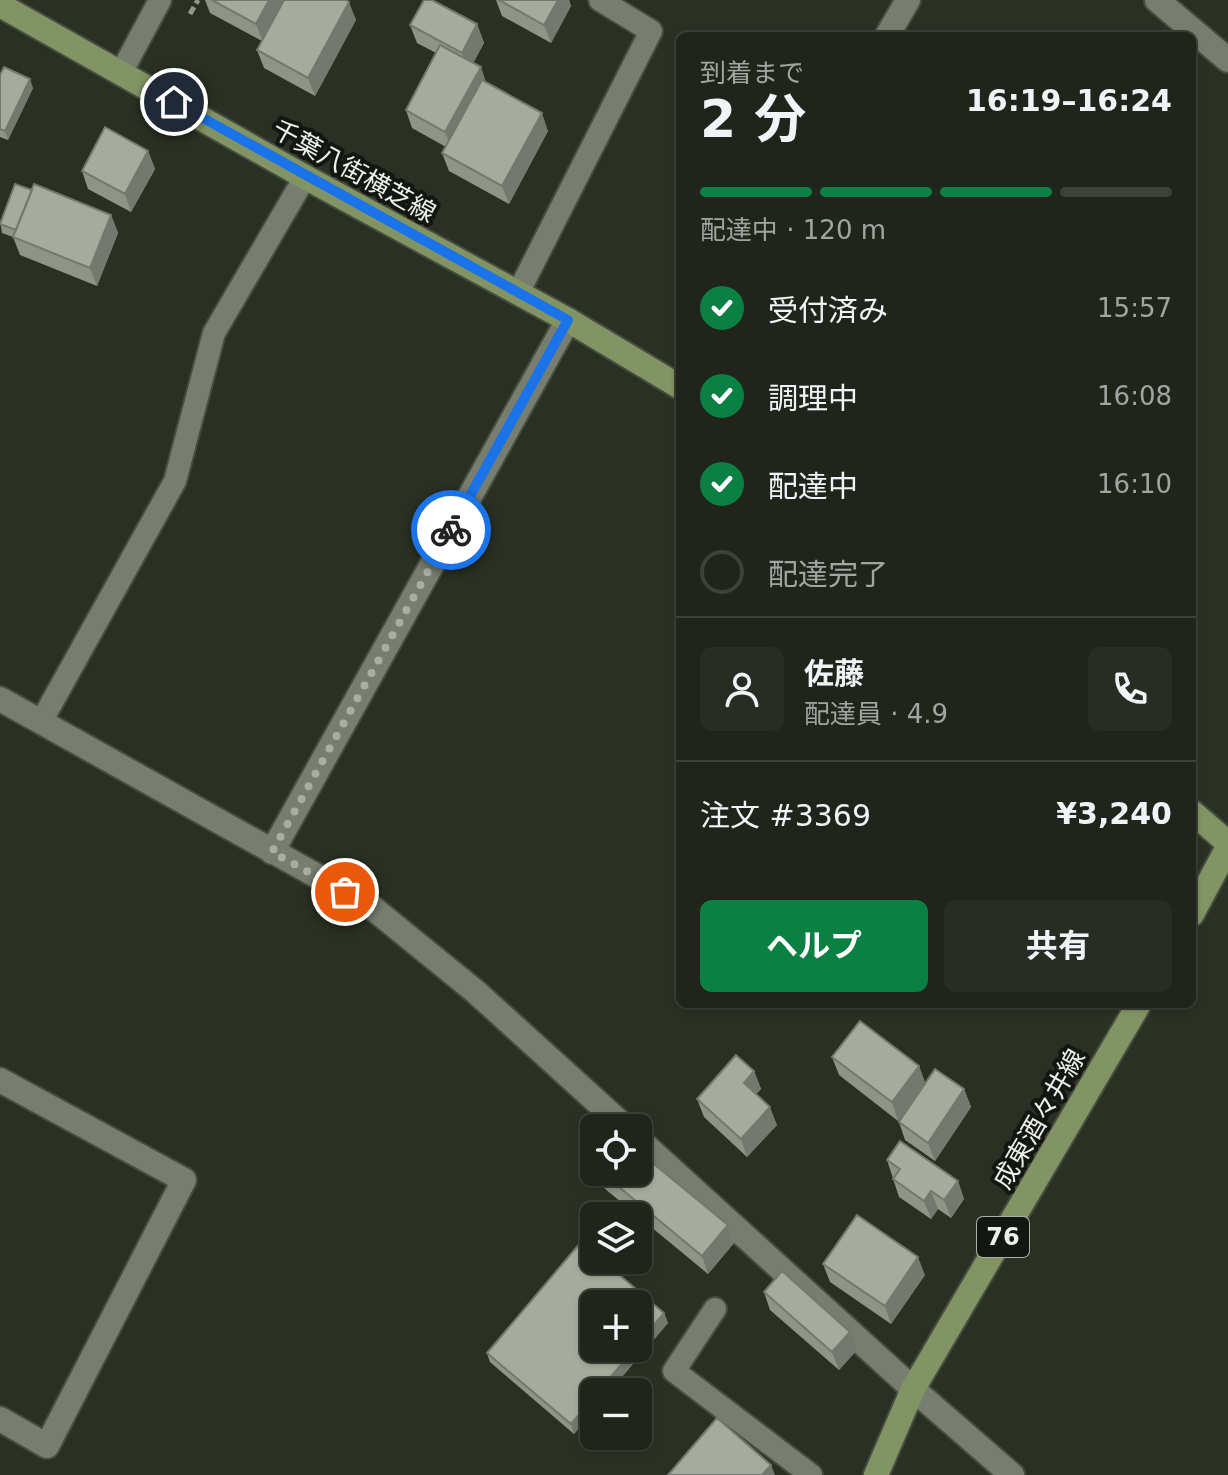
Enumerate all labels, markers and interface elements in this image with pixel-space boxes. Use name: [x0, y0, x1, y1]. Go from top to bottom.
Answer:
text: 到着まで: [700, 58, 804, 88]
pin: [140, 68, 208, 136]
icon: home: [152, 80, 196, 124]
text: 16:19–16:24: [966, 83, 1172, 118]
text: 2 分: [700, 89, 806, 149]
street label: 千葉八街横芝線: [267, 114, 441, 228]
text: 配達中 · 120 m: [700, 215, 886, 245]
icon: check: [700, 286, 744, 330]
text: 受付済み: [768, 293, 888, 328]
text: 15:57: [1097, 293, 1172, 323]
icon: check: [700, 374, 744, 418]
text: 調理中: [768, 381, 858, 416]
text: 16:08: [1097, 381, 1172, 411]
icon: check: [700, 462, 744, 506]
text: 配達中: [768, 469, 858, 504]
text: 16:10: [1097, 469, 1172, 499]
courier: [411, 490, 491, 570]
icon: bike: [429, 508, 473, 552]
text: 配達完了: [768, 557, 888, 592]
button: person: [700, 647, 784, 731]
button: phone: [1088, 647, 1172, 731]
text: 佐藤: [804, 656, 864, 691]
text: 配達員 · 4.9: [804, 699, 948, 729]
text: ¥3,240: [1056, 796, 1172, 831]
text: 注文 #3369: [700, 798, 871, 833]
pin: [311, 858, 379, 926]
icon: bag: [323, 870, 367, 914]
button: ヘルプ: [700, 900, 928, 992]
button: 共有: [944, 900, 1172, 992]
street label: 成東酒々井線: [987, 1044, 1091, 1194]
map controls: [580, 1114, 652, 1450]
button: locate: [580, 1114, 652, 1186]
button: layers: [580, 1202, 652, 1274]
road number: 76: [977, 1217, 1029, 1257]
button: +: [580, 1290, 652, 1362]
button: −: [580, 1378, 652, 1450]

